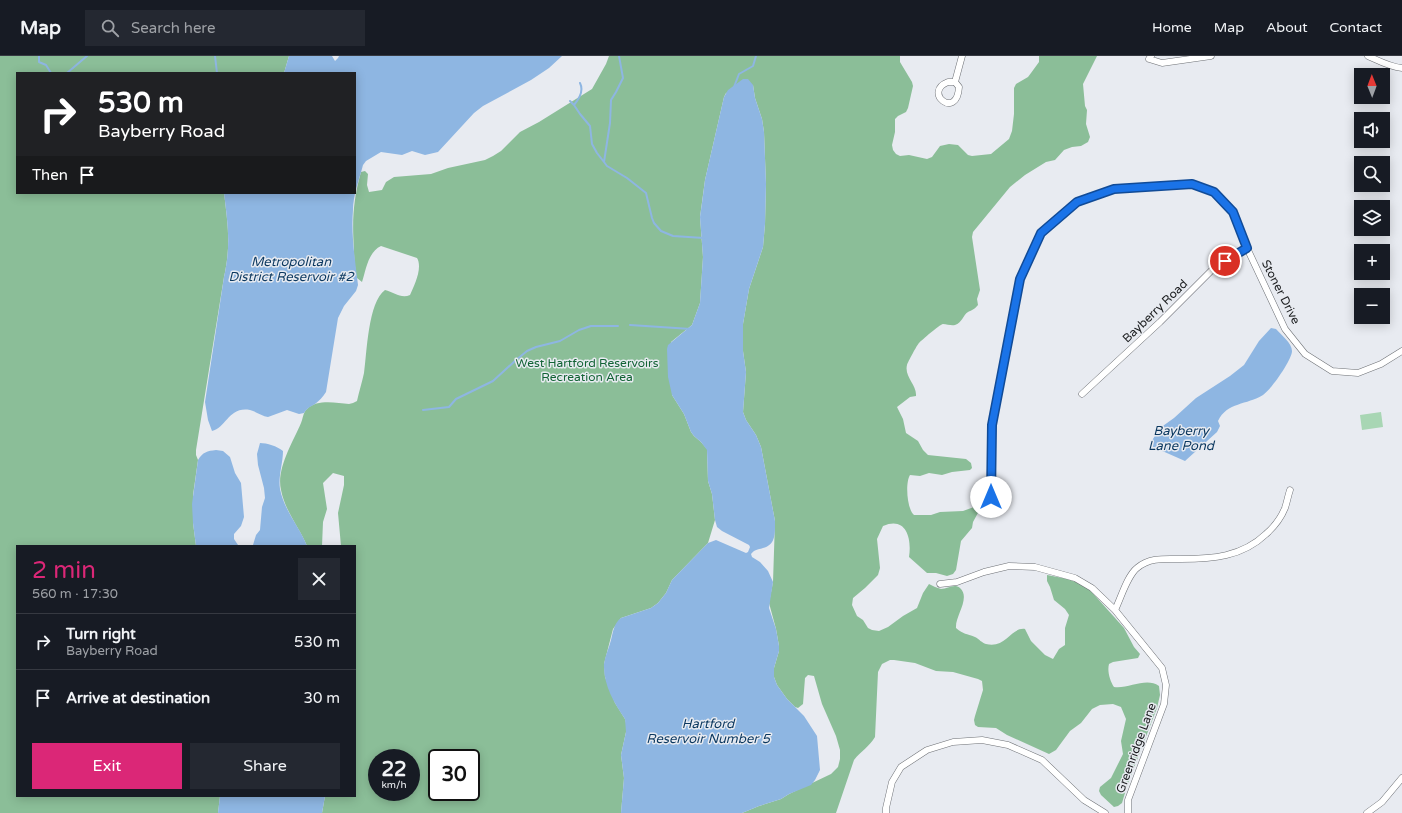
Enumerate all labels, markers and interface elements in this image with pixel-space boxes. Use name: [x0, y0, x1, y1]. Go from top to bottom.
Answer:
search box: [85, 10, 365, 46]
text: Map: [20, 17, 61, 39]
icon: search: [99, 17, 121, 39]
text: Search here: [131, 19, 215, 37]
text: Home: [1152, 19, 1192, 36]
text: Map: [1214, 19, 1244, 36]
text: About: [1266, 19, 1308, 36]
text: Contact: [1330, 19, 1382, 36]
north arrow: [1354, 68, 1390, 104]
map controls: [1354, 68, 1390, 324]
text: 530 m: [98, 86, 184, 120]
icon: right: [32, 88, 84, 140]
button: sound: [1354, 112, 1390, 148]
text: Bayberry Road: [98, 120, 225, 142]
button: search: [1354, 156, 1390, 192]
icon: arrive: [76, 164, 98, 186]
text: Then: [32, 166, 68, 184]
button: layers: [1354, 200, 1390, 236]
pin: [1208, 244, 1242, 278]
button: +: [1354, 244, 1390, 280]
icon: arrive: [1214, 250, 1236, 272]
water label: Metropolitan District Reservoir #2: [228, 254, 355, 285]
street label: Stoner Drive: [1259, 258, 1303, 327]
street label: Bayberry Road: [1120, 277, 1190, 345]
button: −: [1354, 288, 1390, 324]
park label: West Hartford Reservoirs Recreation Area: [516, 356, 659, 384]
water label: Bayberry Lane Pond: [1148, 423, 1216, 454]
position arrow: [970, 476, 1012, 518]
text: 2 min: [32, 556, 96, 585]
button: close: [298, 558, 340, 600]
text: 560 m · 17:30: [32, 586, 118, 602]
text: Turn right: [66, 625, 136, 643]
icon: right: [32, 631, 54, 653]
text: 530 m: [294, 633, 340, 651]
text: Bayberry Road: [66, 643, 158, 659]
icon: arrive: [32, 687, 54, 709]
text: Arrive at destination: [66, 689, 210, 707]
text: 30 m: [303, 689, 340, 707]
street label: Greenridge Lane: [1113, 701, 1159, 795]
water label: Hartford Reservoir Number 5: [646, 716, 772, 747]
button: Exit: [32, 743, 182, 789]
button: Share: [190, 743, 340, 789]
speed limit sign: 30: [428, 749, 480, 801]
text: 22: [381, 758, 407, 782]
text: km/h: [381, 779, 407, 791]

